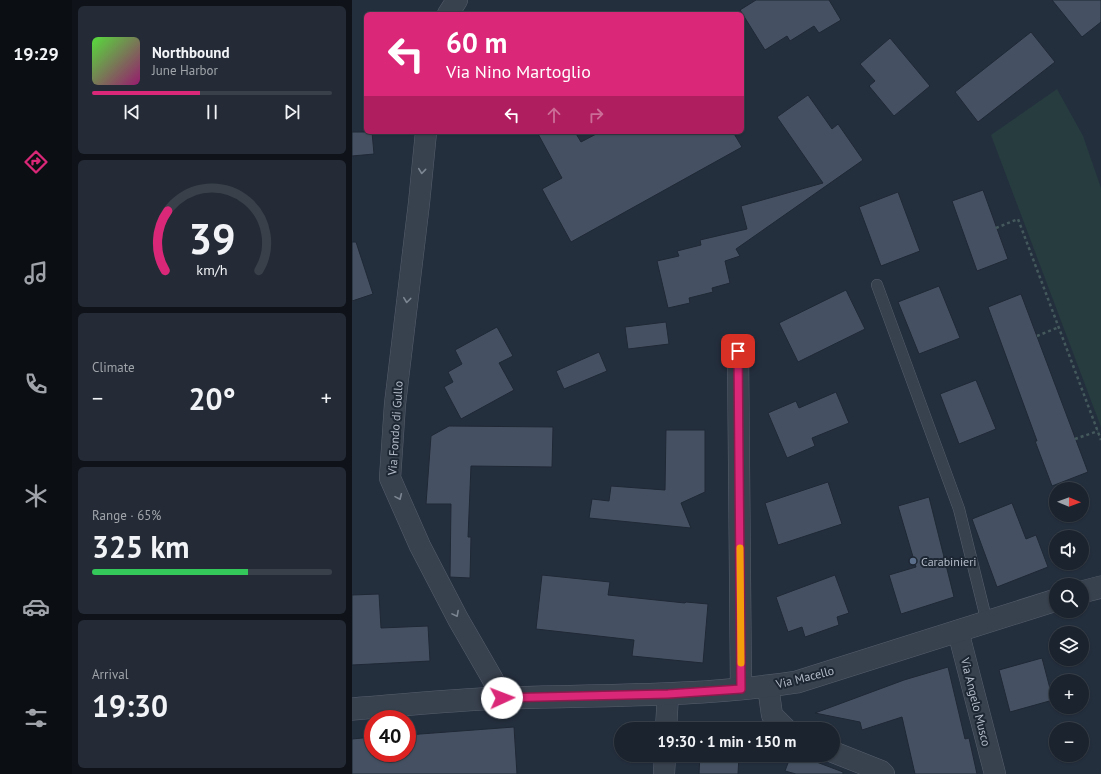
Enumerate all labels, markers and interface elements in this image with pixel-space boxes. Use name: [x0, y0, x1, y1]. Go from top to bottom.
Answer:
text: 60 m: [446, 24, 507, 61]
icon: left: [380, 28, 432, 80]
text: 19:29: [13, 42, 59, 65]
text: Northbound: [152, 43, 229, 62]
text: Via Nino Martoglio: [446, 60, 591, 83]
text: June Harbor: [152, 62, 218, 79]
icon: previous: [121, 101, 143, 123]
icon: pause: [201, 101, 223, 123]
icon: next: [281, 101, 303, 123]
icon: left: [501, 104, 523, 126]
icon: ahead: [543, 104, 565, 126]
icon: right: [585, 104, 607, 126]
icon: directions: [22, 148, 50, 176]
one-way arrow: [418, 168, 427, 174]
text: 39: [188, 212, 236, 265]
icon: music: [22, 259, 50, 287]
text: km/h: [196, 260, 228, 279]
one-way arrow: [403, 297, 412, 303]
pin: [721, 334, 755, 368]
icon: arrive: [727, 340, 749, 362]
text: Climate: [92, 359, 135, 376]
icon: phone: [22, 370, 50, 398]
text: 20°: [188, 379, 236, 418]
street label: Via Fondo di Gullo: [384, 380, 406, 477]
text: −: [92, 384, 103, 412]
text: +: [321, 384, 332, 412]
icon: climate: [22, 482, 50, 510]
north arrow: [1049, 482, 1089, 522]
map controls: [1049, 482, 1089, 762]
one-way arrow: [394, 493, 402, 501]
text: Range · 65%: [92, 507, 161, 524]
text: 325 km: [92, 527, 190, 566]
button: sound: [1049, 530, 1089, 570]
place label: Carabinieri: [921, 554, 977, 569]
marker: Carabinieri: [908, 556, 918, 566]
button: search: [1049, 578, 1089, 618]
icon: car: [22, 593, 50, 621]
one-way arrow: [451, 610, 459, 617]
button: layers: [1049, 626, 1089, 666]
street label: Via Angelo Musco: [958, 655, 994, 748]
street label: Via Macello: [773, 663, 836, 692]
text: Arrival: [92, 666, 128, 683]
button: +: [1049, 674, 1089, 714]
position arrow: [481, 677, 523, 719]
text: 19:30: [92, 686, 168, 725]
icon: filters: [22, 704, 50, 732]
speed limit sign: 40: [364, 710, 416, 762]
button: −: [1049, 722, 1089, 762]
text: 19:30 · 1 min · 150 m: [658, 732, 796, 751]

